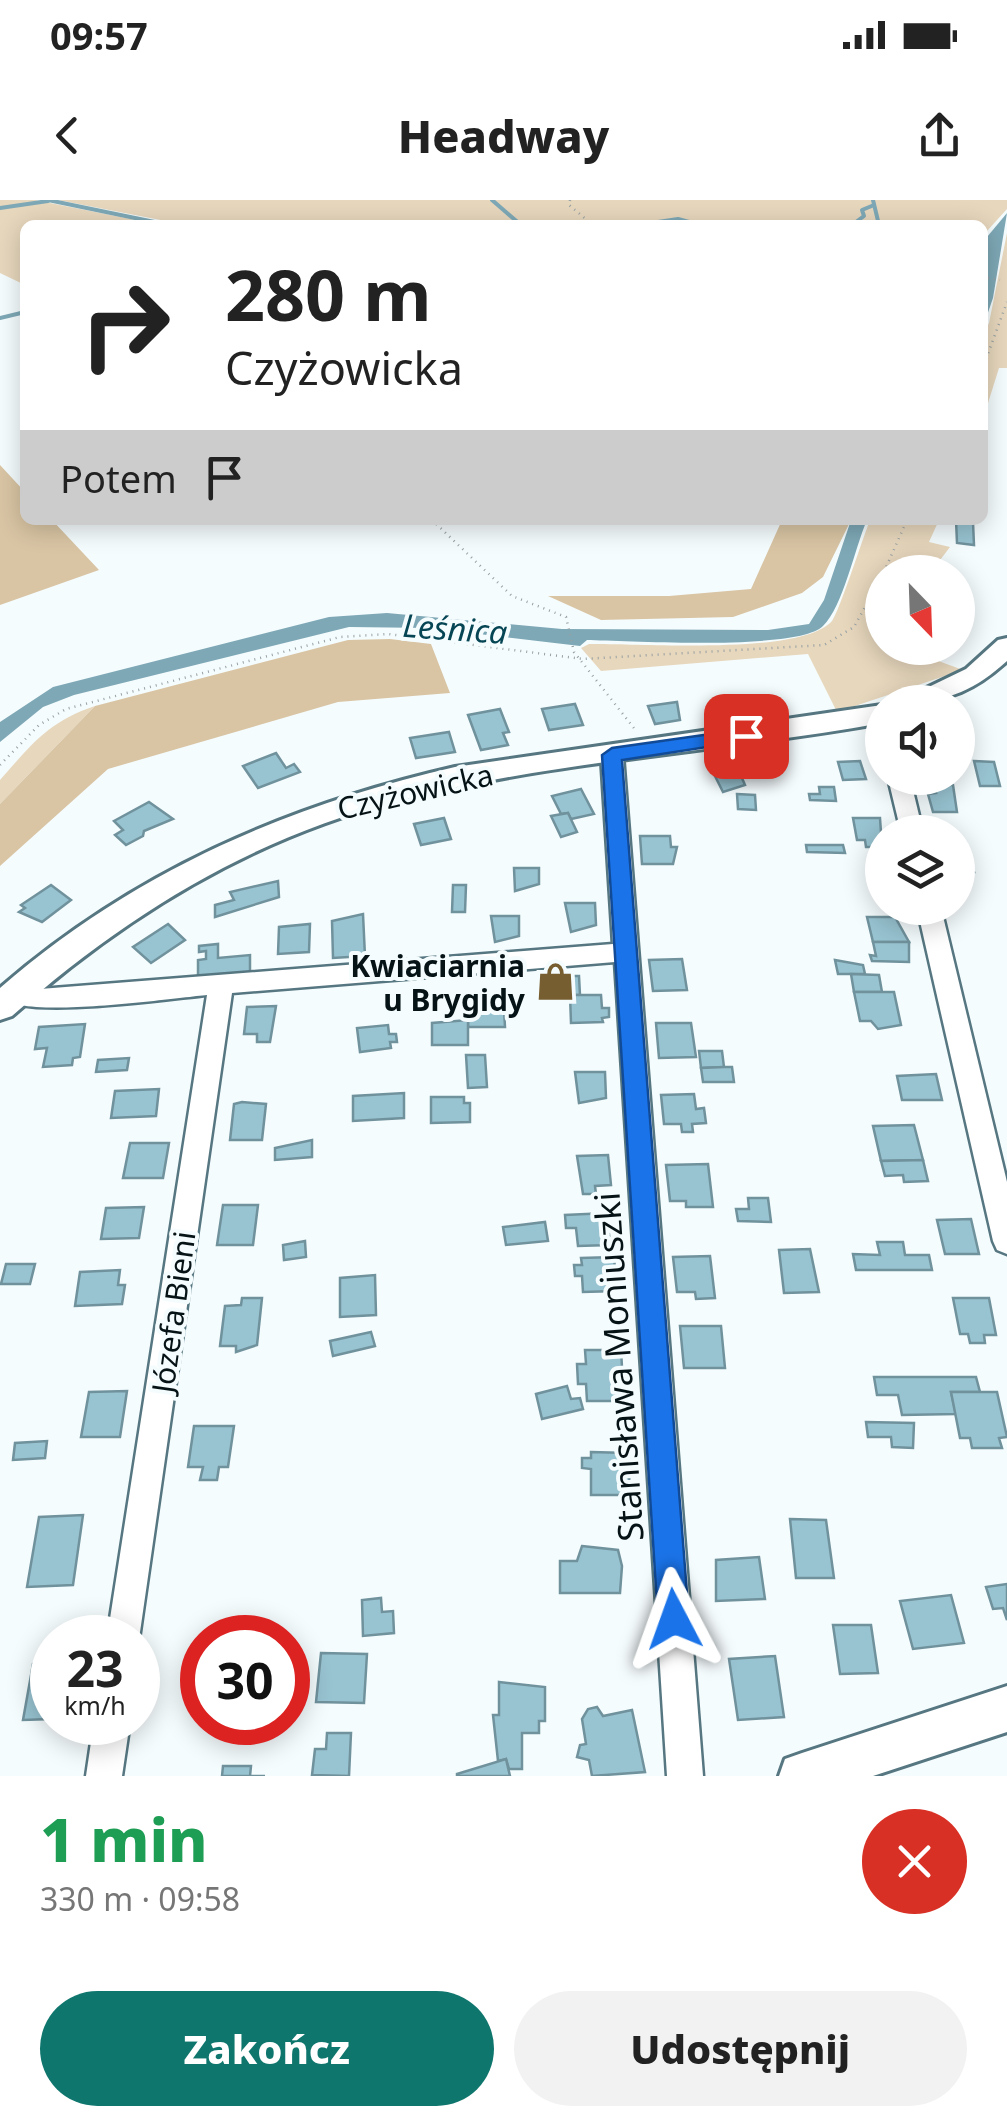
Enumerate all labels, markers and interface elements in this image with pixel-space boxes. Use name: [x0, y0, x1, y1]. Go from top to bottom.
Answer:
text: 09:57: [50, 9, 148, 61]
text: Headway: [398, 105, 609, 166]
icon: back: [40, 108, 95, 163]
icon: share: [912, 108, 967, 163]
text: 280 m: [225, 246, 432, 342]
icon: right: [60, 260, 190, 390]
text: Czyżowicka: [225, 337, 463, 398]
icon: arrive: [197, 450, 252, 505]
text: Potem: [60, 452, 177, 504]
north arrow: [865, 555, 975, 665]
map controls: [865, 555, 975, 925]
water label: Leśnica: [401, 603, 509, 653]
button: sound: [865, 685, 975, 795]
pin: [704, 694, 789, 779]
icon: arrive: [719, 709, 774, 764]
street label: Czyżowicka: [333, 753, 497, 829]
button: layers: [865, 815, 975, 925]
place label: Kwiaciarnia u Brygidy: [350, 945, 526, 1020]
shop icon: Kwiaciarnia u Brygidy: [534, 961, 576, 1003]
street label: Stanisława Moniuszki: [582, 1191, 654, 1543]
street label: Józefa Bieni: [141, 1229, 205, 1398]
position arrow: [622, 1567, 726, 1671]
speed limit sign: 30: [180, 1615, 310, 1745]
text: 23: [66, 1634, 124, 1702]
text: km/h: [64, 1688, 126, 1722]
text: 1 min: [40, 1798, 208, 1880]
button: close: [862, 1809, 967, 1914]
text: 330 m · 09:58: [40, 1877, 240, 1920]
button: Zakończ: [40, 1991, 494, 2106]
button: Udostępnij: [514, 1991, 967, 2106]

